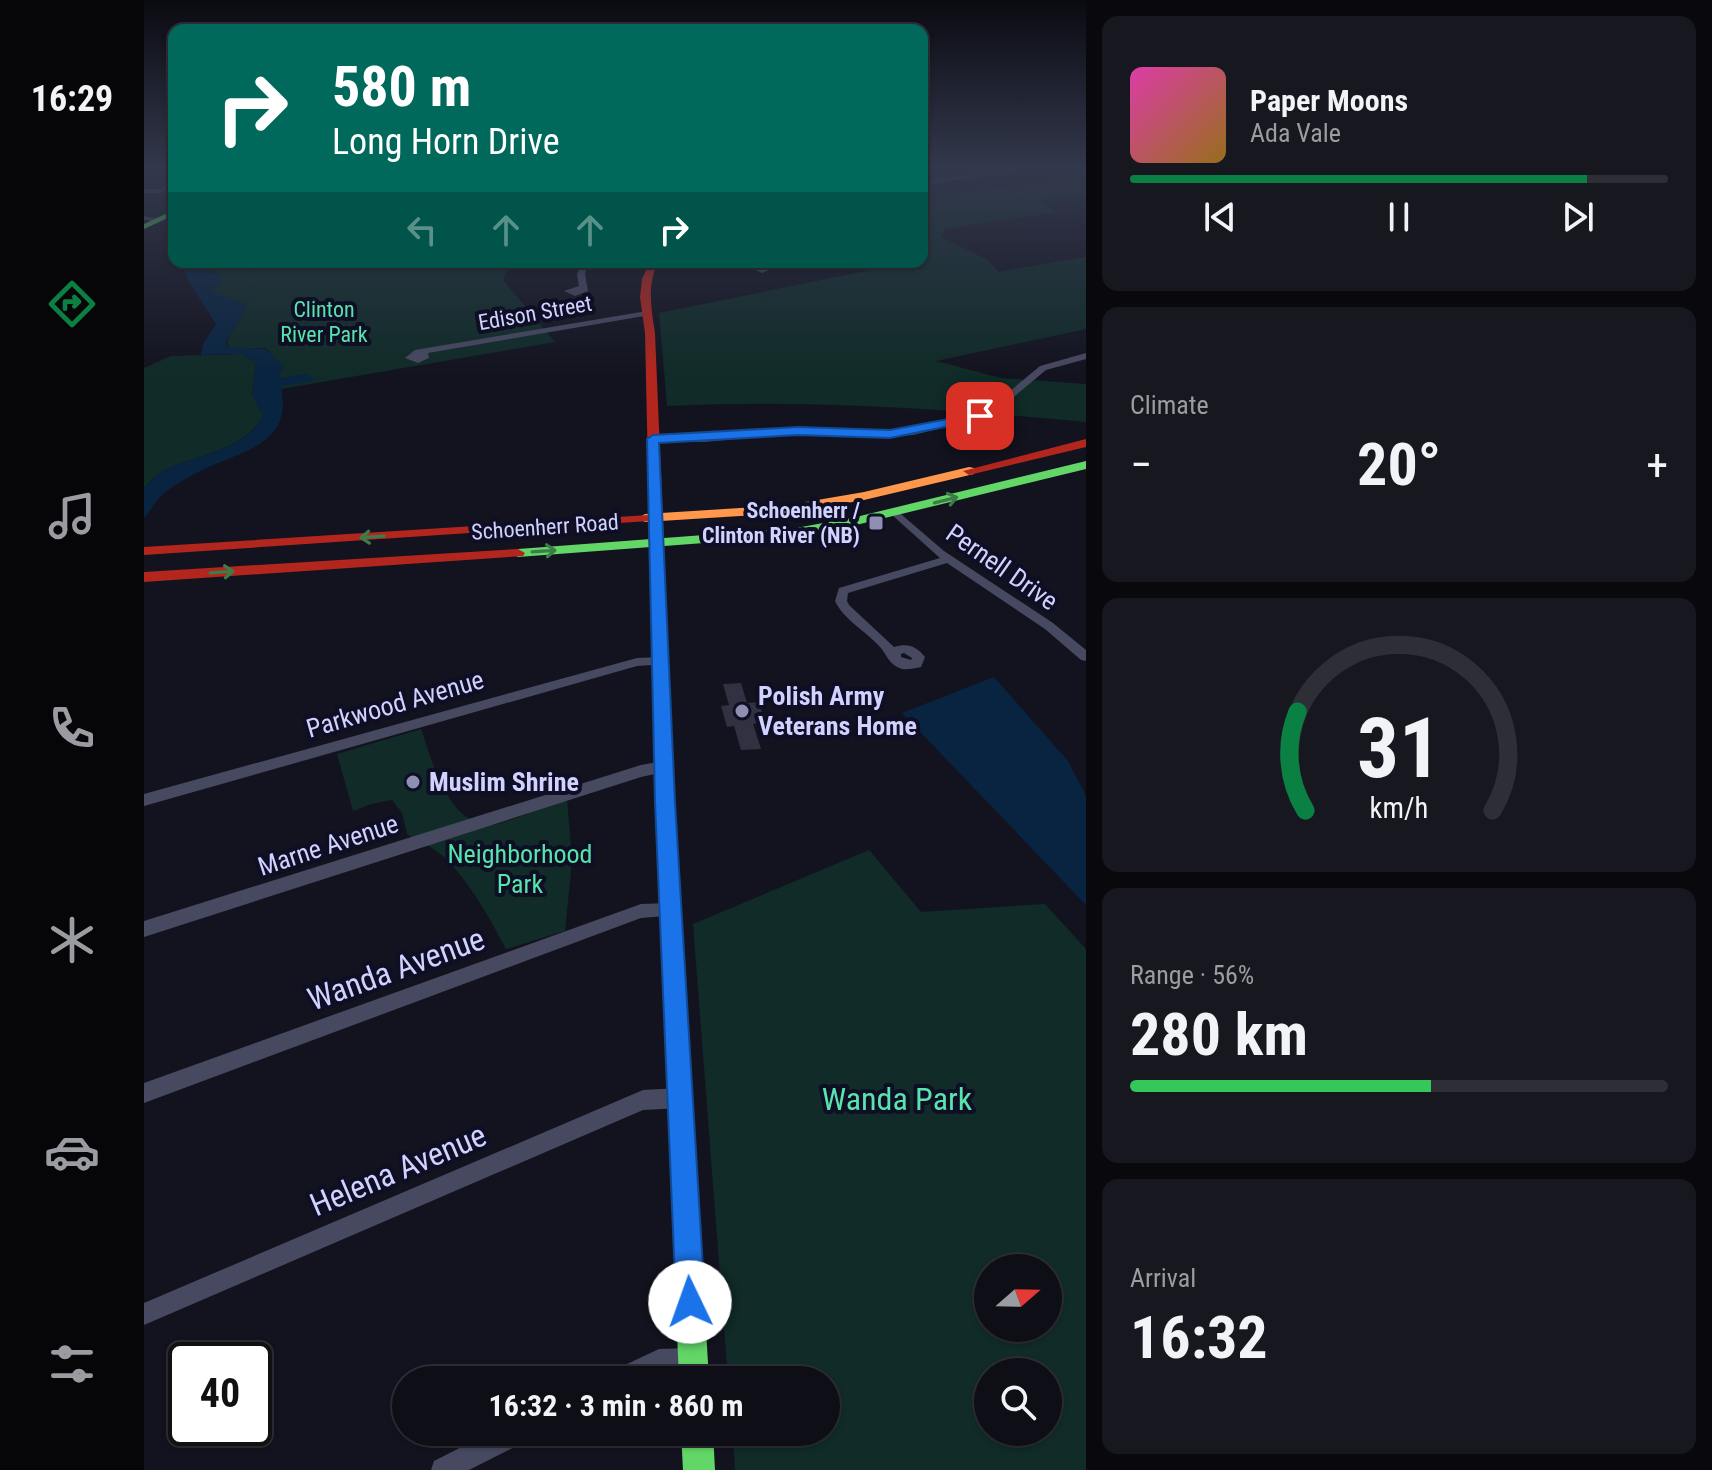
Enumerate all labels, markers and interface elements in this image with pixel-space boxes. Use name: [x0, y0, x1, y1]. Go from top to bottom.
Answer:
text: 580 m: [332, 54, 471, 120]
icon: right: [200, 56, 304, 160]
text: 16:29: [31, 78, 113, 120]
text: Paper Moons: [1250, 83, 1408, 118]
text: Ada Vale: [1250, 118, 1341, 148]
text: Long Horn Drive: [332, 121, 560, 163]
icon: previous: [1198, 195, 1242, 239]
icon: pause: [1377, 195, 1421, 239]
icon: next: [1556, 195, 1600, 239]
icon: left: [400, 208, 444, 252]
icon: ahead: [484, 208, 528, 252]
icon: ahead: [568, 208, 612, 252]
icon: right: [652, 208, 696, 252]
icon: directions: [44, 276, 100, 332]
street label: Edison Street: [476, 291, 594, 335]
park label: Clinton River Park: [280, 297, 368, 347]
pin: [946, 382, 1014, 450]
text: Climate: [1130, 390, 1209, 420]
icon: arrive: [958, 394, 1002, 438]
text: 20°: [1357, 429, 1441, 500]
text: −: [1130, 439, 1152, 491]
text: +: [1646, 439, 1668, 491]
icon: music: [44, 488, 100, 544]
one-way arrow: [933, 491, 958, 506]
place label: Schoenherr / Clinton River (NB): [702, 498, 860, 548]
street label: Schoenherr Road: [470, 509, 620, 545]
marker: Schoenherr / Clinton River (NB): [867, 514, 885, 532]
street label: Pernell Drive: [941, 518, 1063, 616]
one-way arrow: [359, 529, 386, 544]
one-way arrow: [530, 543, 557, 558]
one-way arrow: [208, 564, 235, 579]
street label: Parkwood Avenue: [303, 664, 487, 744]
place label: Polish Army Veterans Home: [758, 681, 917, 741]
icon: phone: [44, 700, 100, 756]
text: 31: [1357, 700, 1441, 797]
marker: Polish Army Veterans Home: [733, 702, 751, 720]
place label: Muslim Shrine: [429, 767, 579, 797]
marker: Muslim Shrine: [404, 773, 422, 791]
text: km/h: [1370, 791, 1428, 825]
street label: Marne Avenue: [254, 808, 402, 882]
park label: Neighborhood Park: [448, 839, 593, 899]
icon: climate: [44, 912, 100, 968]
street label: Wanda Avenue: [302, 919, 490, 1019]
text: Range · 56%: [1130, 960, 1254, 990]
text: 280 km: [1130, 999, 1308, 1070]
park label: Wanda Park: [822, 1080, 973, 1118]
street label: Helena Avenue: [304, 1116, 492, 1224]
icon: car: [44, 1124, 100, 1180]
north arrow: [974, 1254, 1062, 1342]
map controls: [974, 1254, 1062, 1446]
position arrow: [648, 1260, 732, 1344]
text: Arrival: [1130, 1263, 1196, 1293]
text: 16:32: [1130, 1302, 1268, 1373]
icon: filters: [44, 1336, 100, 1392]
speed limit sign: 40: [168, 1342, 272, 1446]
button: search: [974, 1358, 1062, 1446]
text: 16:32 · 3 min · 860 m: [489, 1388, 743, 1423]

